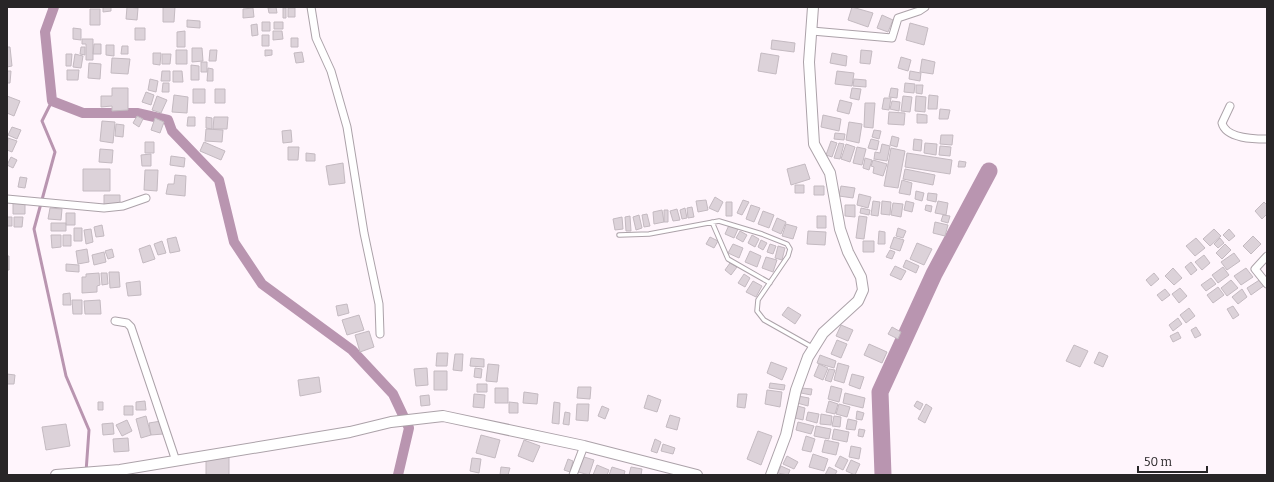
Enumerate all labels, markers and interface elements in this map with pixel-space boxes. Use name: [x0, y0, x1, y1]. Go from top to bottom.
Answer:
scale bar: [1138, 448, 1207, 474]
text: 50 m: [1144, 455, 1173, 469]

